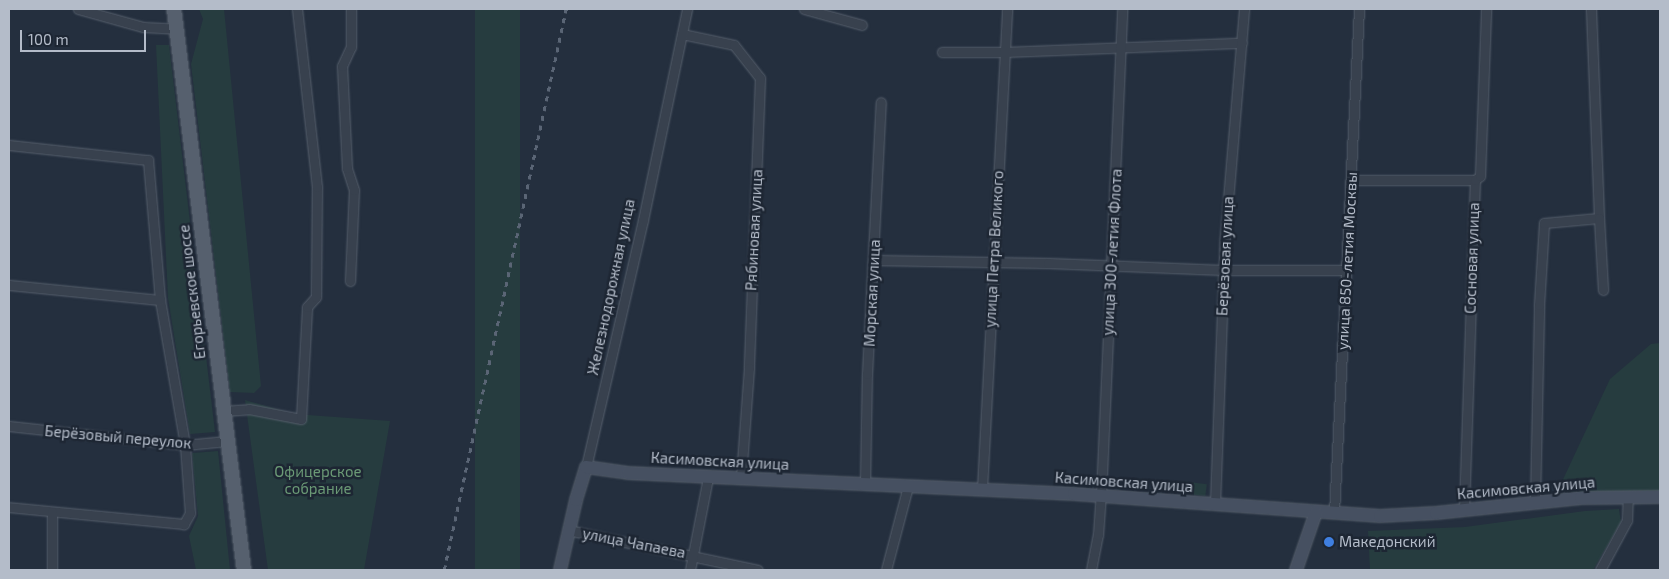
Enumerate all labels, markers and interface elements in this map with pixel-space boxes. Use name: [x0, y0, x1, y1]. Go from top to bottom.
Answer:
scale bar: [22, 20, 149, 52]
text: 100 m: [28, 30, 69, 48]
street label: улица 300-летия Флота: [1099, 168, 1125, 336]
street label: Рябиновая улица: [742, 169, 766, 291]
street label: улица Петра Великого: [981, 170, 1007, 328]
street label: улица 850-летия Москвы: [1333, 171, 1361, 351]
street label: Берёзовая улица: [1213, 196, 1237, 316]
street label: Железнодорожная улица: [584, 197, 638, 377]
street label: Сосновая улица: [1461, 202, 1483, 314]
street label: Егорьевское шоссе: [175, 224, 209, 360]
street label: Морская улица: [860, 239, 884, 347]
street label: Берёзовый переулок: [44, 422, 192, 452]
street label: Касимовская улица: [650, 448, 790, 474]
park label: Офицерское собрание: [274, 462, 362, 497]
street label: Касимовская улица: [1054, 468, 1194, 496]
street label: Касимовская улица: [1456, 473, 1596, 503]
street label: улица Чапаева: [581, 524, 687, 562]
place label: Македонский: [1339, 533, 1435, 551]
marker: Македонский: [1323, 536, 1335, 548]

